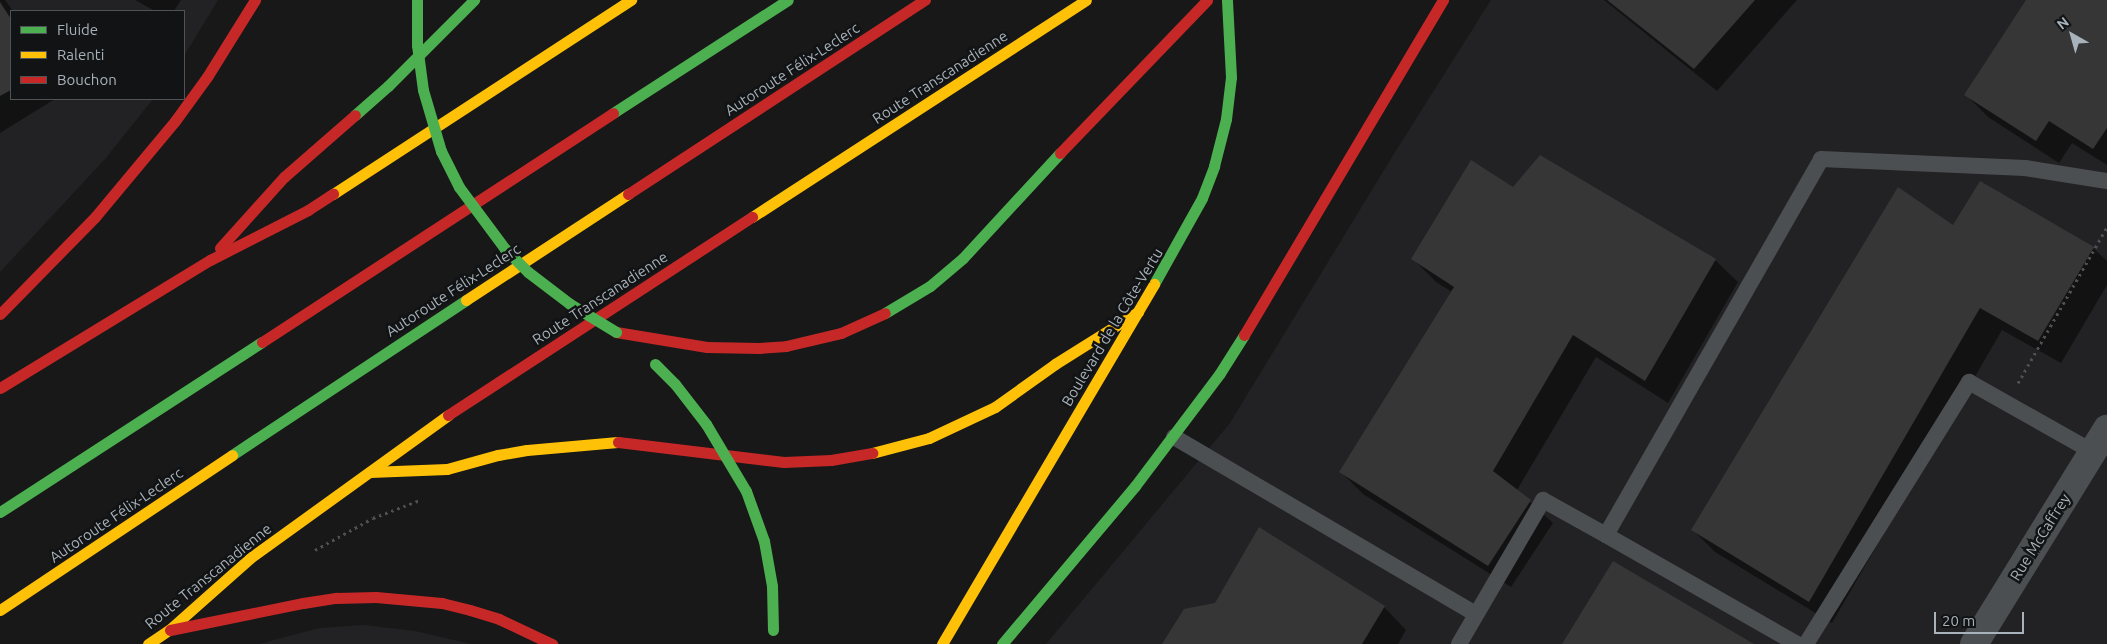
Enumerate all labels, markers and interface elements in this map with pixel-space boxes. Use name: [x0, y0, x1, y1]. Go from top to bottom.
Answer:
legend: [10, 10, 185, 100]
north arrow: [2047, 10, 2097, 60]
text: N: [2054, 14, 2072, 33]
street label: Autoroute Félix-Leclerc: [721, 19, 863, 119]
text: Fluide: [57, 21, 98, 38]
street label: Route Transcanadienne: [869, 27, 1011, 127]
text: Ralenti: [57, 46, 104, 63]
text: Bouchon: [57, 71, 117, 88]
street label: Autoroute Félix-Leclerc: [382, 240, 524, 340]
street label: Boulevard de la Côte-Vertu: [1058, 245, 1166, 409]
street label: Route Transcanadienne: [529, 248, 671, 348]
street label: Autoroute Félix-Leclerc: [46, 464, 186, 566]
street label: Rue McCaffrey: [2006, 490, 2074, 584]
street label: Route Transcanadienne: [141, 519, 275, 633]
scale bar: [1937, 602, 2027, 634]
text: 20 m: [1942, 612, 1975, 629]

